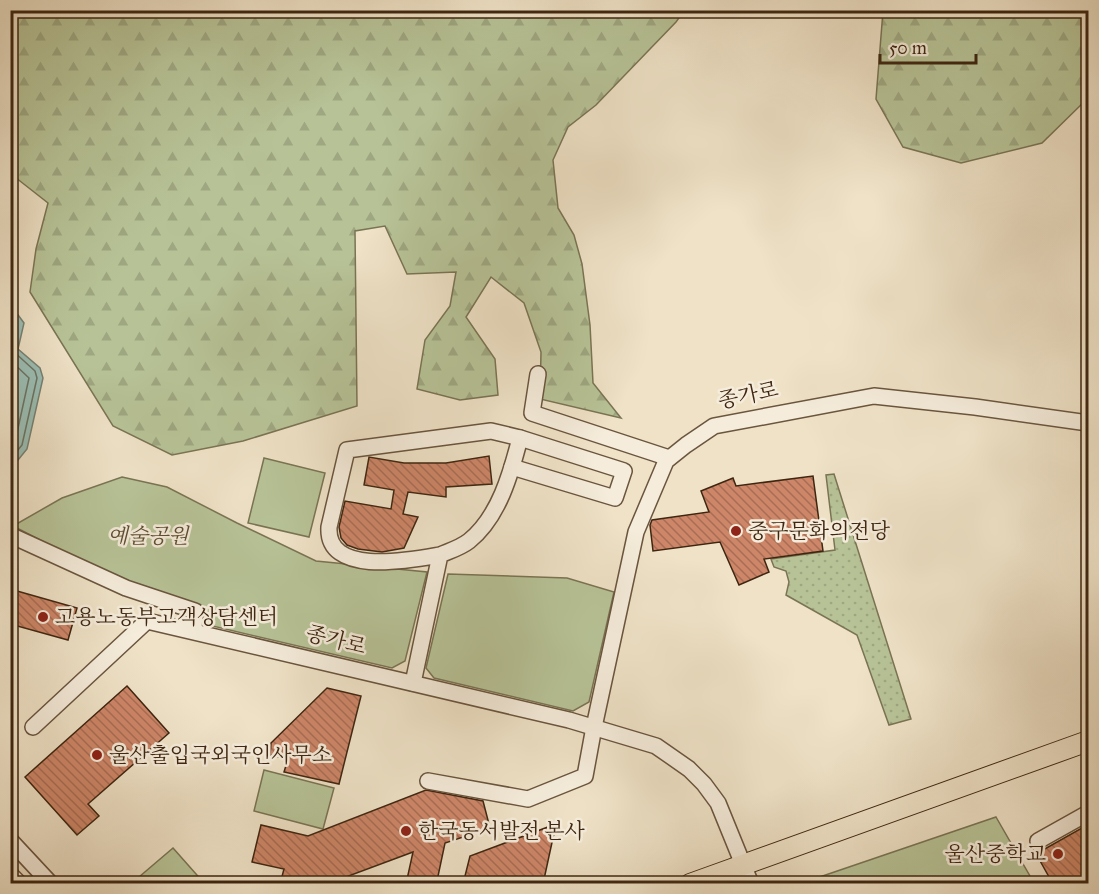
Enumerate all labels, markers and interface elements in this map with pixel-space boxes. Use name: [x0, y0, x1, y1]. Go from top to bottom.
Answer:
scale bar: [880, 27, 976, 65]
text: 50 m: [889, 37, 927, 59]
street label: 종가로: [716, 376, 780, 414]
place label: 중구문화의전당: [748, 518, 891, 544]
park label: 예술공원: [107, 523, 190, 549]
marker: 중구문화의전당: [729, 524, 743, 538]
place label: 고용노동부고객상담센터: [55, 604, 278, 630]
marker: 고용노동부고객상담센터: [36, 610, 50, 624]
street label: 종가로: [303, 620, 369, 660]
place label: 울산출입국외국인사무소: [109, 742, 332, 768]
marker: 울산출입국외국인사무소: [90, 748, 104, 762]
place label: 한국동서발전 본사: [418, 818, 586, 844]
marker: 한국동서발전 본사: [399, 824, 413, 838]
place label: 울산중학교: [945, 841, 1046, 867]
marker: 울산중학교: [1051, 847, 1065, 861]

